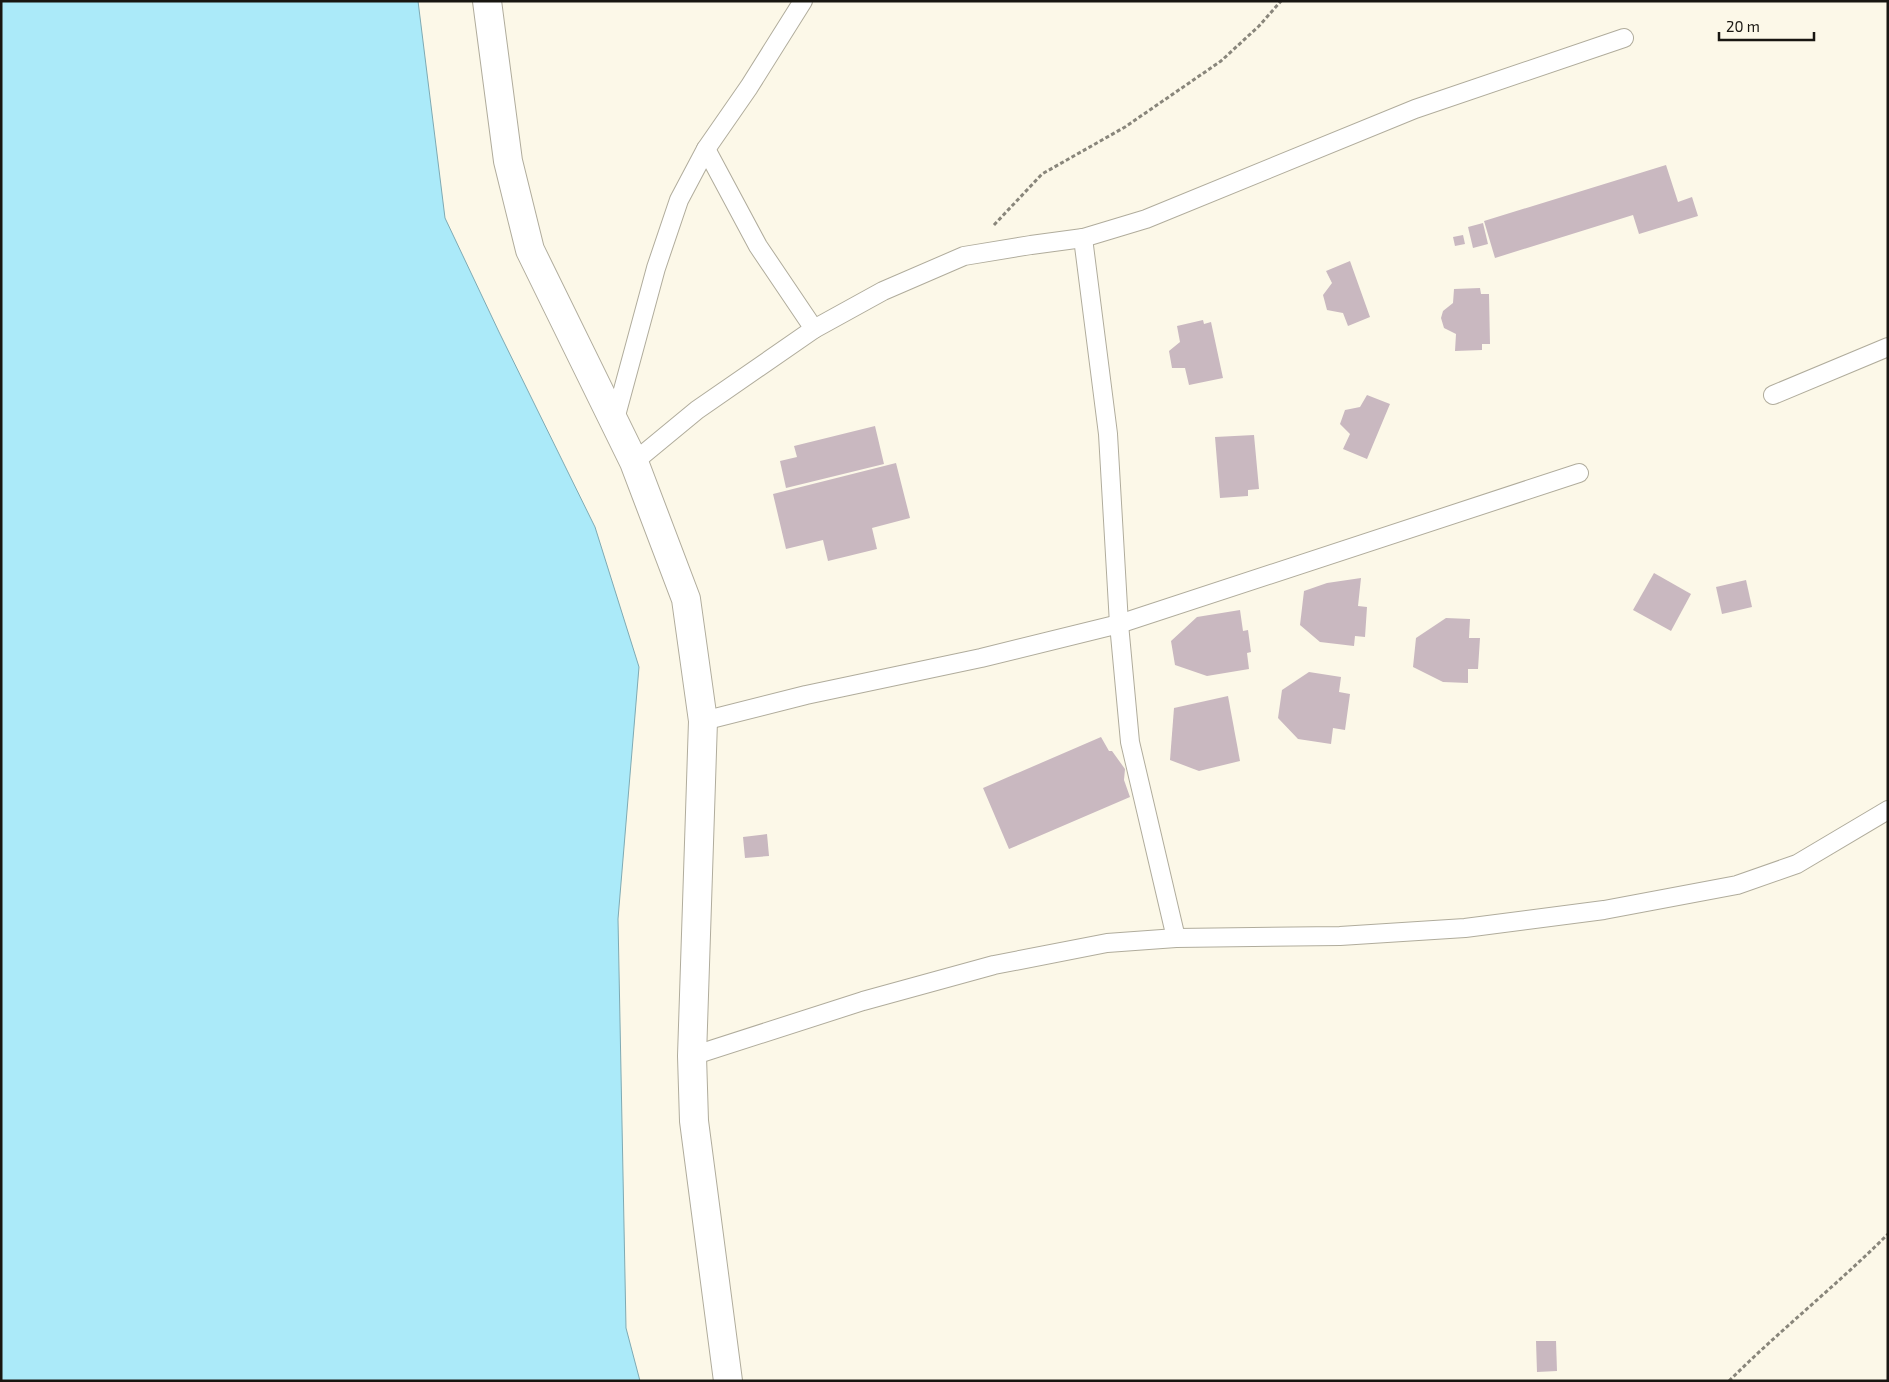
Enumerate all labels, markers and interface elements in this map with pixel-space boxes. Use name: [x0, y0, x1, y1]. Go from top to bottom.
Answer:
scale bar: [1719, 10, 1814, 42]
text: 20 m: [1726, 17, 1760, 35]

